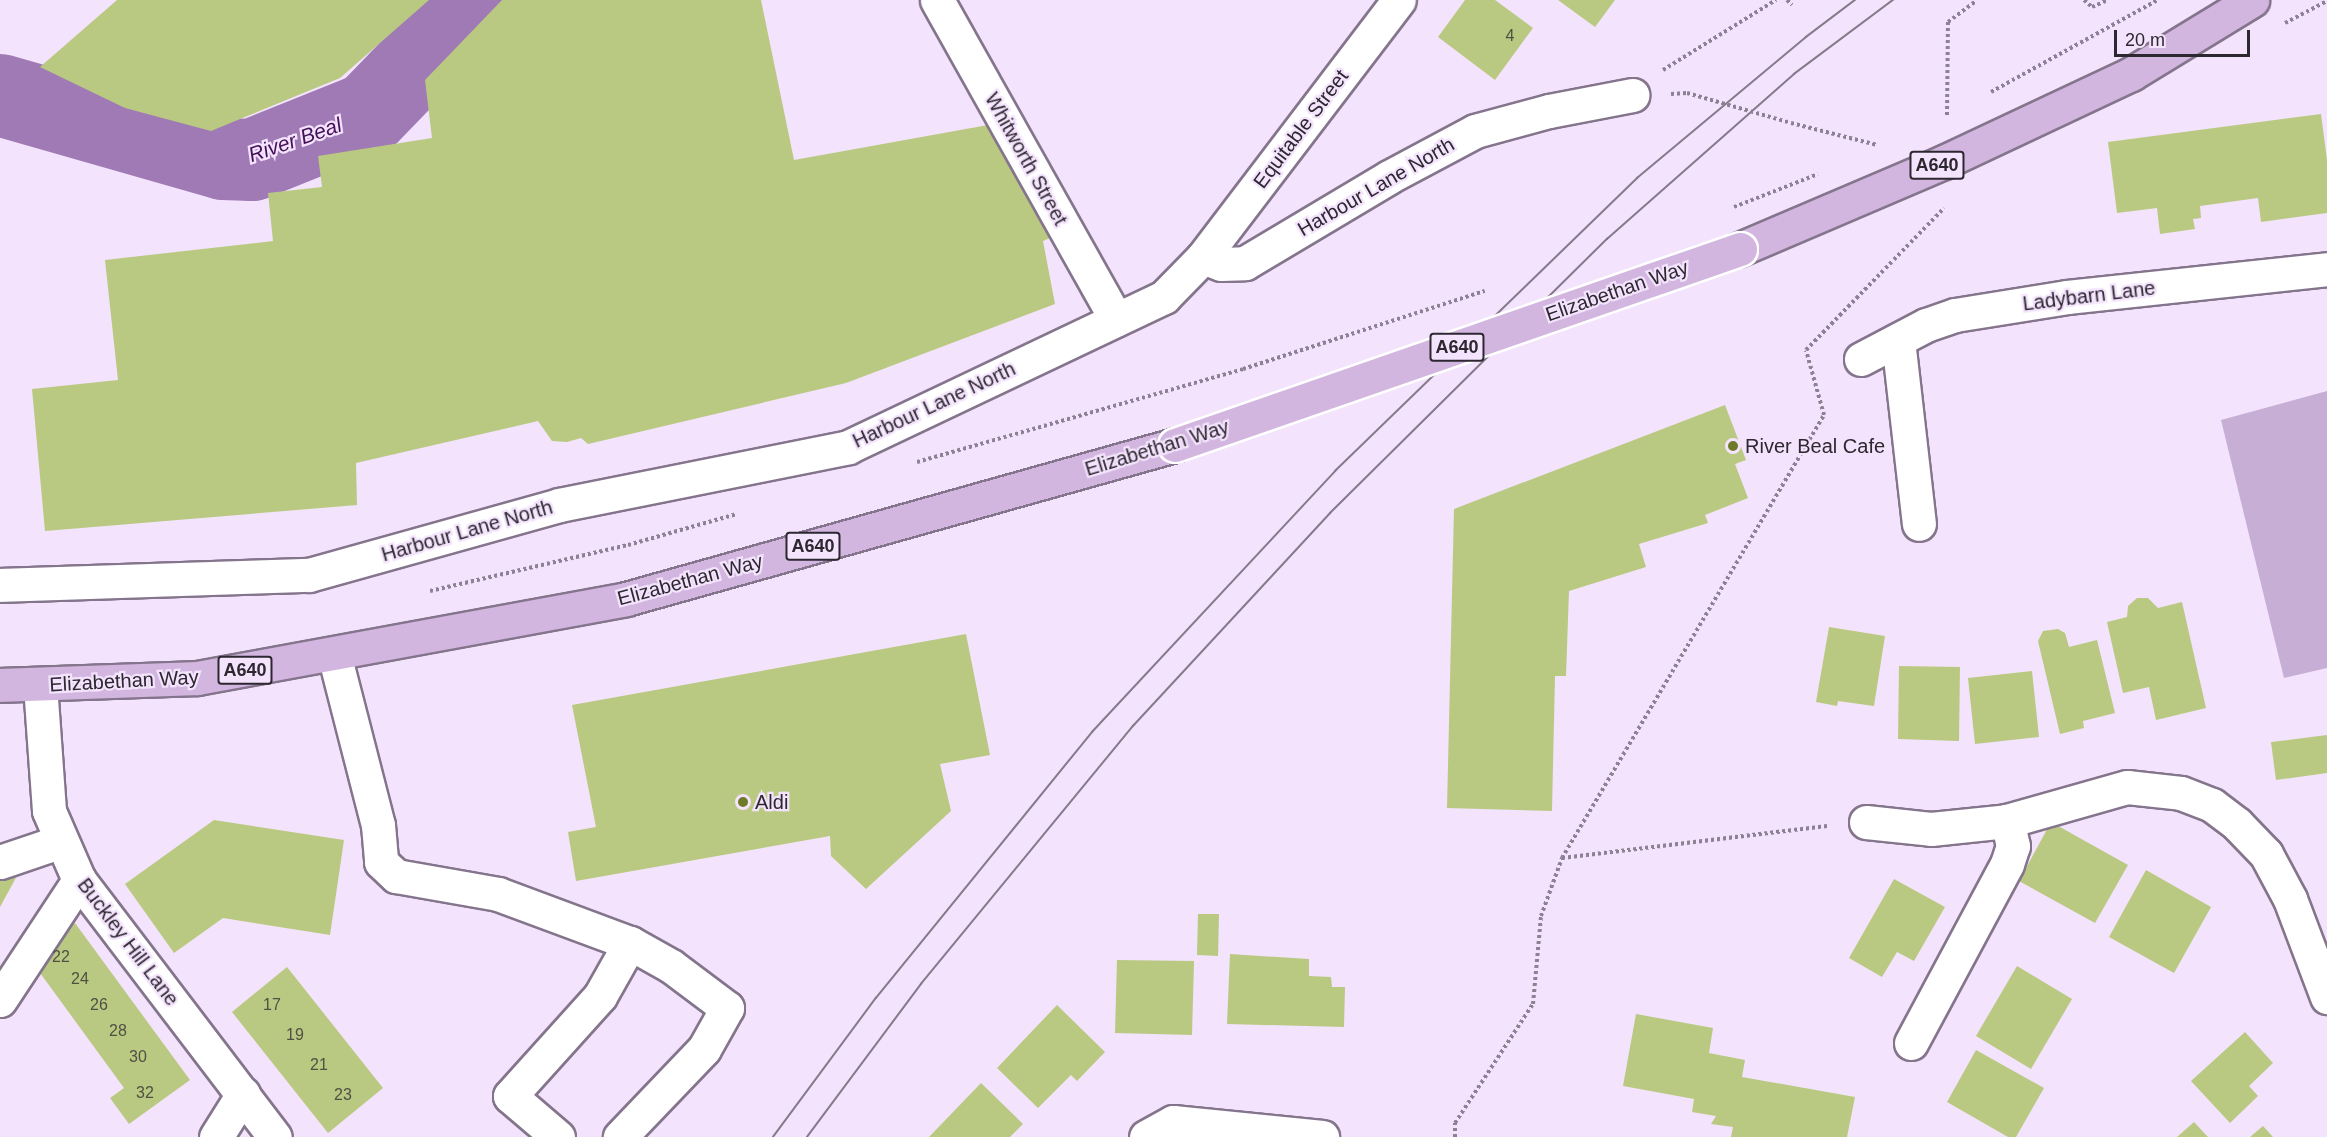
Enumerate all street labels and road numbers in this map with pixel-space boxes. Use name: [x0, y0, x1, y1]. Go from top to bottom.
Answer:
street label: Equitable Street: [1249, 65, 1353, 193]
street label: Whitworth Street: [980, 89, 1072, 229]
street label: Harbour Lane North: [1293, 132, 1459, 242]
road number: A640: [1908, 150, 1966, 180]
street label: Elizabethan Way: [1542, 255, 1692, 327]
street label: Ladybarn Lane: [2021, 276, 2157, 316]
road number: A640: [1428, 332, 1486, 362]
street label: Harbour Lane North: [849, 357, 1019, 453]
street label: Elizabethan Way: [1082, 415, 1232, 481]
street label: Harbour Lane North: [379, 495, 555, 567]
road number: A640: [784, 531, 842, 561]
street label: Elizabethan Way: [615, 549, 765, 611]
road number: A640: [216, 655, 274, 685]
street label: Elizabethan Way: [49, 665, 199, 697]
street label: Buckley Hill Lane: [72, 874, 184, 1010]

